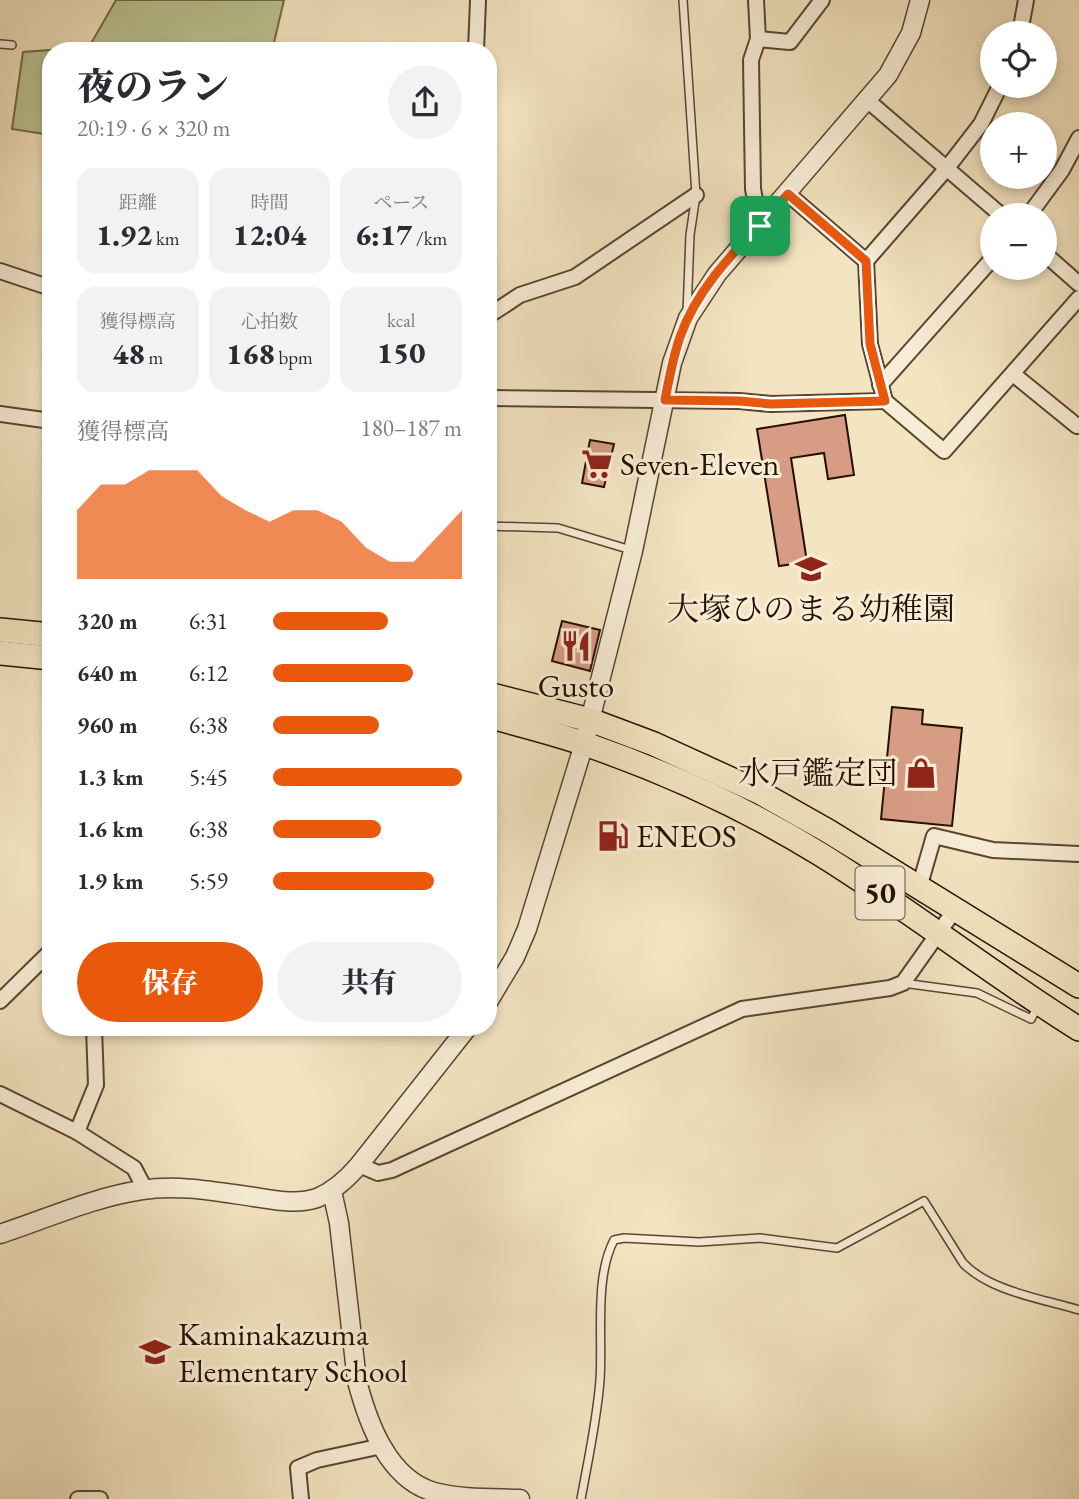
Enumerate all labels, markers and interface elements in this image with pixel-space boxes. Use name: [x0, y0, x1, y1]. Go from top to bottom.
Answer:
map controls: [980, 21, 1057, 280]
button: locate: [980, 21, 1057, 98]
text: 夜のラン: [77, 62, 229, 111]
button: share: [388, 65, 462, 139]
button: +: [980, 112, 1057, 189]
text: 20:19 · 6 × 320 m: [77, 113, 230, 143]
text: 距離: [119, 190, 157, 215]
text: 時間: [250, 190, 289, 215]
text: ペース: [373, 190, 429, 215]
pin: [730, 196, 790, 256]
button: −: [980, 203, 1057, 280]
icon: arrive: [741, 207, 779, 245]
text: 1.92: [96, 215, 152, 254]
text: 12:04: [233, 215, 306, 254]
text: 6:17: [355, 215, 412, 254]
text: km: [152, 226, 180, 251]
text: /km: [412, 226, 447, 251]
text: kcal: [387, 308, 415, 333]
text: 獲得標高: [100, 309, 176, 334]
text: 心拍数: [241, 309, 298, 334]
text: 150: [377, 333, 425, 372]
text: 48: [112, 334, 145, 373]
text: 168: [226, 334, 275, 373]
text: m: [145, 345, 163, 370]
text: bpm: [275, 345, 313, 370]
text: 180–187 m: [361, 413, 462, 443]
text: 獲得標高: [77, 416, 169, 446]
place label: Seven-Eleven: [620, 443, 780, 485]
supermarket icon: Seven-Eleven: [580, 447, 614, 481]
school or university icon: 大塚ひのまる幼稚園: [794, 552, 828, 586]
place label: 大塚ひのまる幼稚園: [667, 588, 955, 630]
text: 320 m: [77, 606, 138, 636]
text: 6:31: [189, 606, 228, 636]
restaurant icon: Gusto: [559, 629, 593, 663]
text: 640 m: [77, 658, 138, 688]
text: 6:12: [189, 658, 228, 688]
place label: Gusto: [538, 665, 614, 707]
text: 960 m: [77, 710, 138, 740]
text: 6:38: [189, 710, 228, 740]
place label: 水戸鑑定団: [738, 752, 898, 794]
shop icon: 水戸鑑定団: [904, 756, 938, 790]
text: 1.3 km: [77, 762, 144, 792]
text: 5:45: [189, 762, 228, 792]
text: 1.6 km: [77, 814, 144, 844]
text: 6:38: [189, 814, 228, 844]
place label: ENEOS: [636, 815, 737, 857]
fuel station icon: ENEOS: [596, 819, 630, 853]
text: 1.9 km: [77, 866, 144, 896]
text: 5:59: [189, 866, 228, 896]
road number: 50: [856, 866, 904, 920]
button: 保存: [77, 942, 263, 1022]
button: 共有: [277, 942, 462, 1022]
place label: Kaminakazuma Elementary School: [178, 1313, 408, 1392]
school or university icon: Kaminakazuma Elementary School: [138, 1335, 172, 1369]

